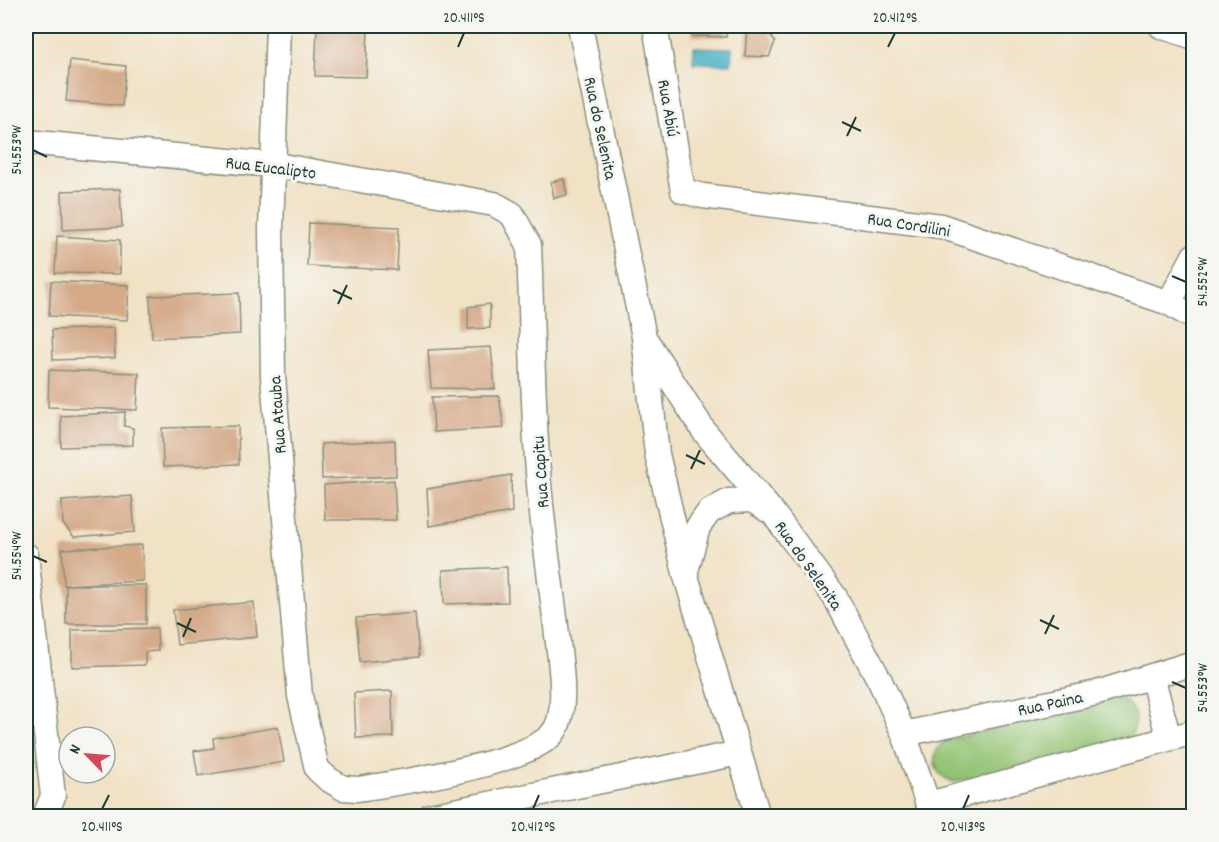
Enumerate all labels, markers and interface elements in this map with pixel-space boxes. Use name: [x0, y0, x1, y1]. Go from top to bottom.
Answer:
text: 20.411°S: [443, 8, 485, 30]
text: 20.412°S: [873, 8, 917, 30]
street label: Rua do Selenita: [575, 75, 622, 183]
street label: Rua Abiú: [649, 78, 684, 139]
text: 54.553°W: [7, 125, 29, 175]
street label: Rua Eucalipto: [224, 152, 317, 187]
street label: Rua Cordilini: [865, 208, 952, 245]
text: 54.552°W: [1193, 257, 1215, 307]
street label: Rua Atauba: [264, 374, 295, 455]
street label: Rua Capitu: [527, 435, 557, 509]
street label: Rua do Selenita: [767, 516, 847, 617]
text: 54.554°W: [7, 531, 29, 581]
text: 54.553°W: [1193, 663, 1215, 713]
street label: Rua Paina: [1016, 686, 1086, 725]
north arrow: [57, 725, 117, 785]
text: N: [64, 741, 88, 758]
text: 20.411°S: [81, 817, 123, 839]
text: 20.412°S: [511, 817, 555, 839]
text: 20.413°S: [941, 817, 985, 839]

